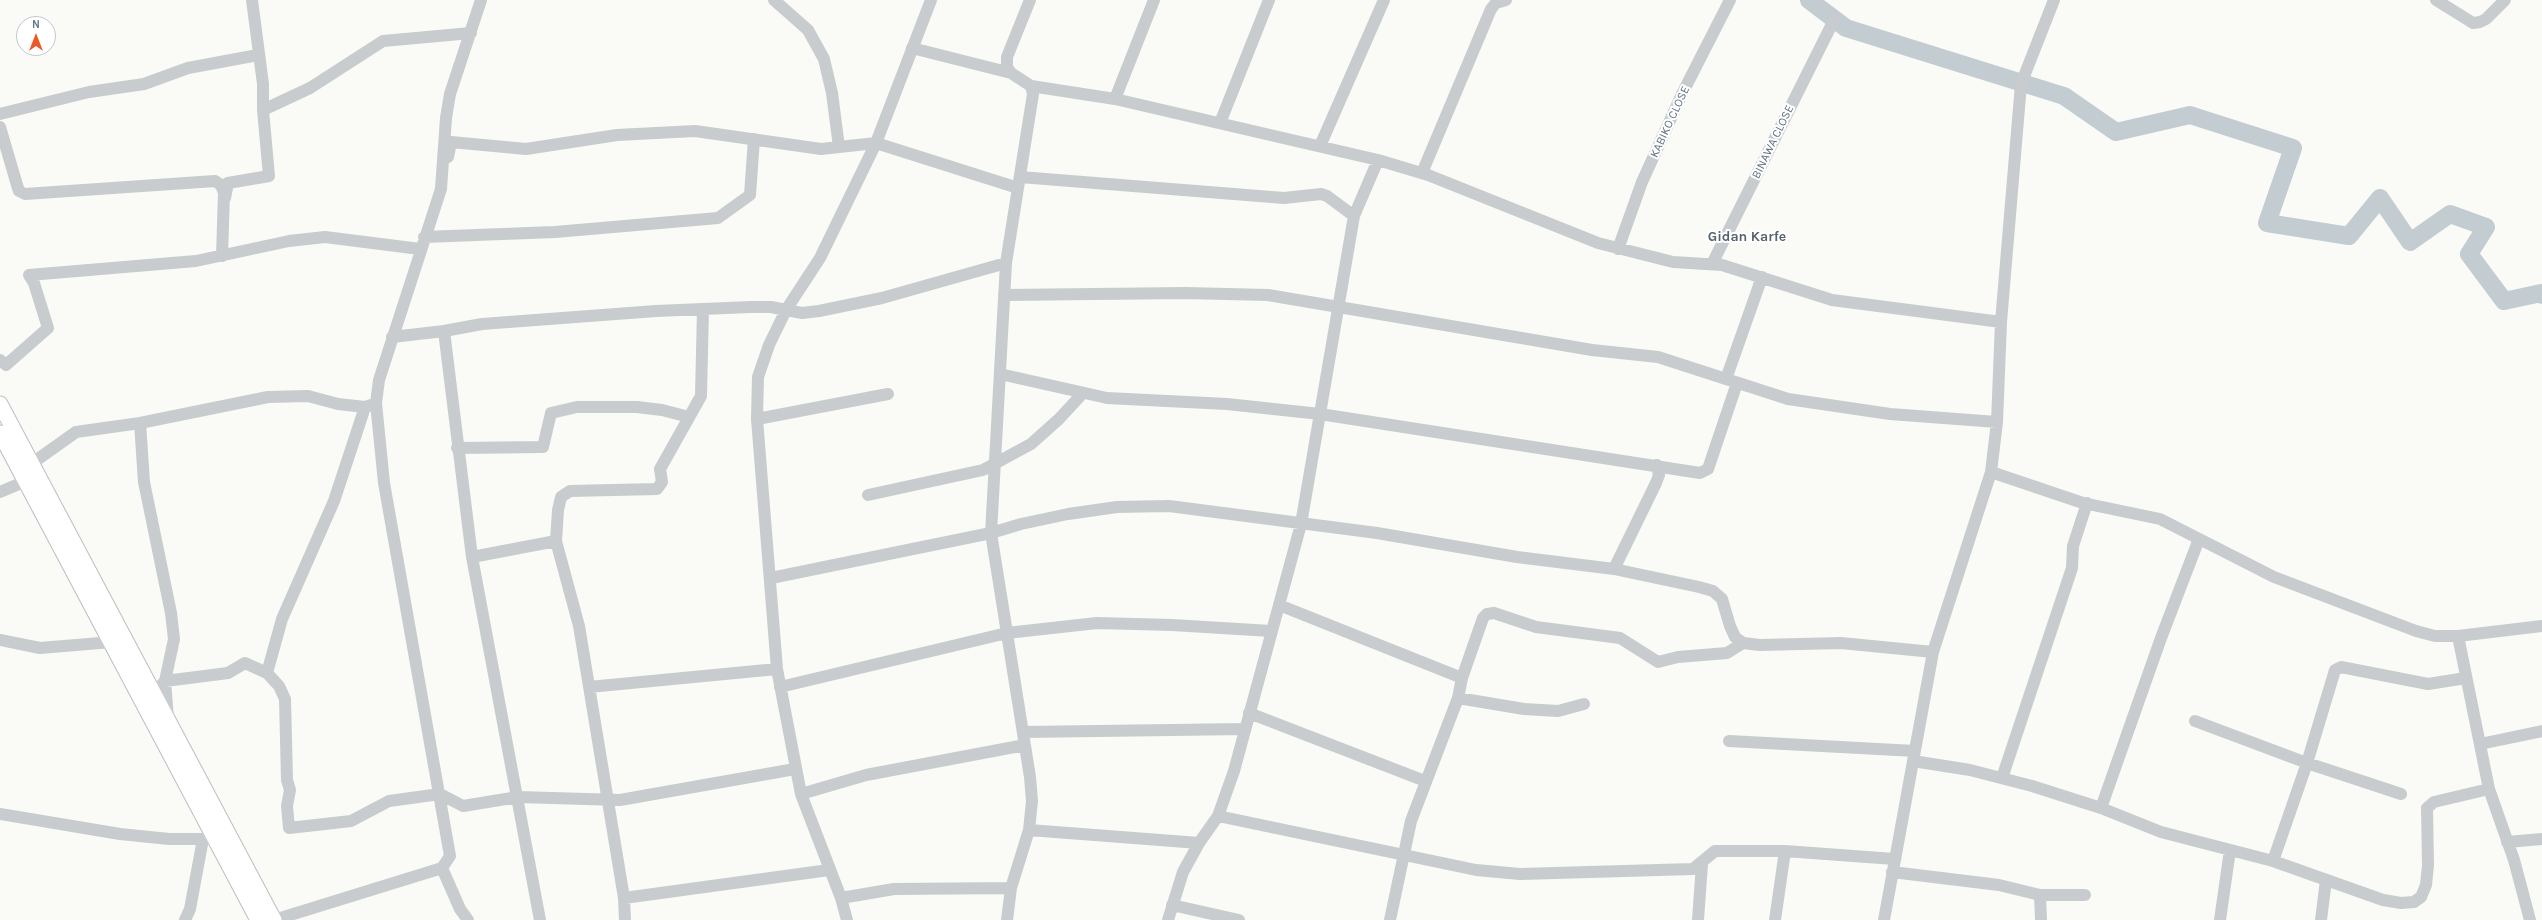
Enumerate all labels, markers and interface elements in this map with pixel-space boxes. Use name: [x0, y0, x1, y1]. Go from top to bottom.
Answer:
north arrow: [16, 16, 56, 56]
text: N: [32, 18, 40, 31]
street label: KABIKO CLOSE: [1647, 84, 1693, 160]
street label: BINAWA CLOSE: [1749, 103, 1797, 181]
district label: Gidan Karfe: [1708, 229, 1786, 245]

